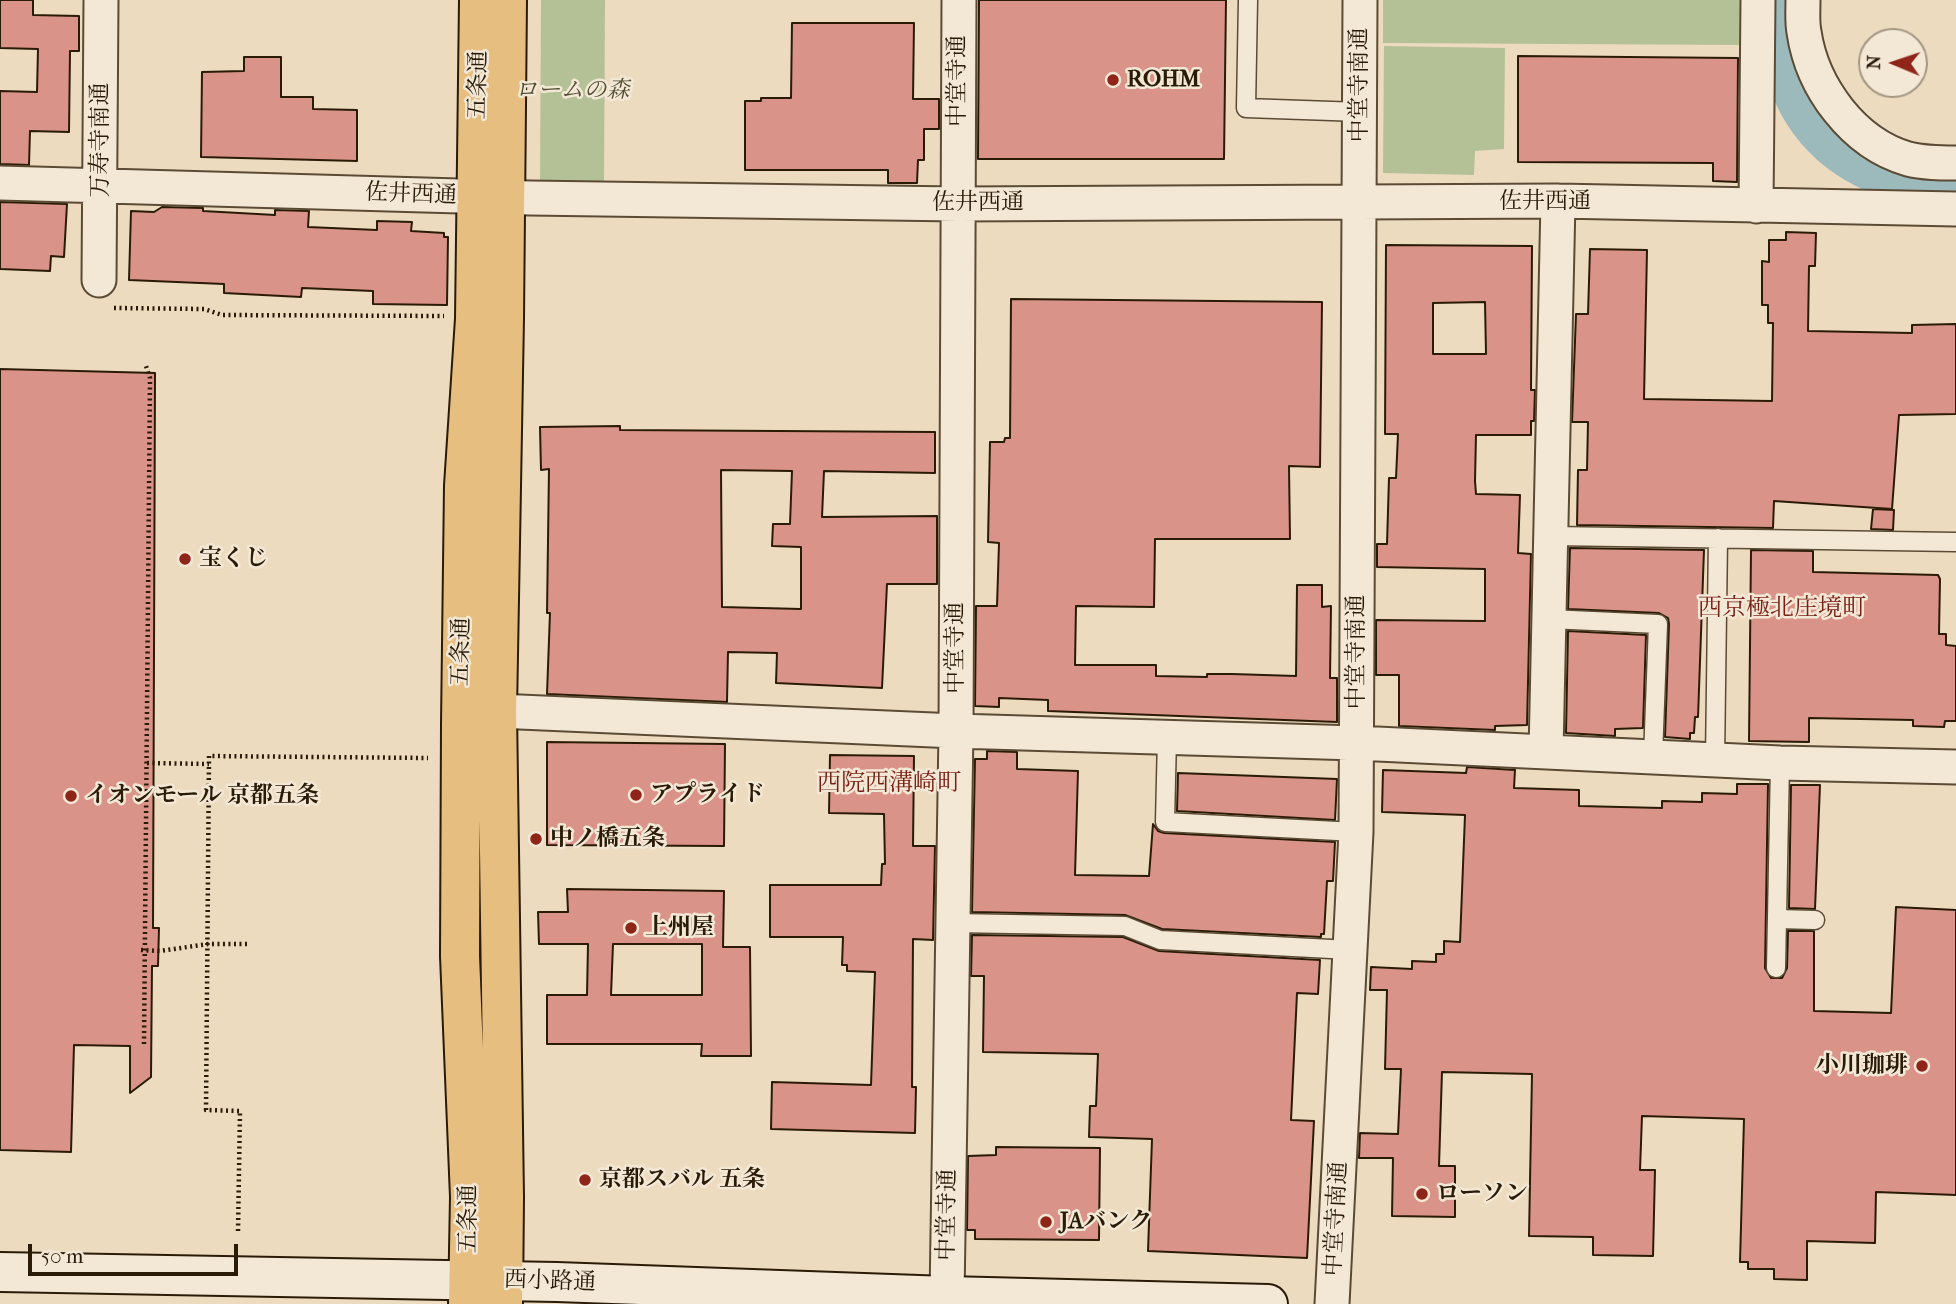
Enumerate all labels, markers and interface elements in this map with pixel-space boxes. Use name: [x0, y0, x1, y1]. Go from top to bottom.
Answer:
street label: 中堂寺南通: [1346, 28, 1374, 142]
north arrow: [1858, 28, 1928, 98]
street label: 中堂寺通: [944, 35, 972, 127]
street label: 五条通: [465, 50, 493, 120]
text: N: [1863, 55, 1885, 70]
place label: ROHM: [1127, 66, 1200, 94]
marker: ROHM: [1105, 72, 1121, 88]
park label: ロームの森: [515, 77, 629, 105]
street label: 万寿寺南通: [87, 83, 115, 197]
street label: 佐井西通: [365, 180, 457, 210]
street label: 佐井西通: [1499, 188, 1591, 216]
street label: 佐井西通: [932, 189, 1024, 217]
place label: 宝くじ: [199, 545, 268, 573]
marker: 宝くじ: [177, 551, 193, 567]
street label: 中堂寺南通: [1343, 595, 1371, 709]
district label: 西京極北庄境町: [1698, 595, 1866, 623]
street label: 中堂寺通: [942, 602, 970, 694]
street label: 五条通: [448, 617, 476, 687]
district label: 西院西溝崎町: [817, 770, 961, 798]
place label: アプライド: [650, 781, 765, 809]
place label: イオンモール 京都五条: [85, 782, 319, 810]
marker: アプライド: [628, 787, 644, 803]
marker: イオンモール 京都五条: [63, 788, 79, 804]
place label: 中ノ橋五条: [550, 825, 665, 853]
marker: 中ノ橋五条: [528, 831, 544, 847]
place label: 上州屋: [645, 914, 714, 942]
marker: 上州屋: [623, 920, 639, 936]
place label: 小川珈琲: [1816, 1052, 1908, 1080]
marker: 小川珈琲: [1914, 1058, 1930, 1074]
street label: 中堂寺南通: [1320, 1161, 1354, 1277]
place label: 京都スバル 五条: [599, 1166, 765, 1194]
street label: 中堂寺通: [933, 1169, 963, 1261]
marker: 京都スバル 五条: [577, 1172, 593, 1188]
place label: ローソン: [1436, 1180, 1528, 1208]
street label: 五条通: [455, 1185, 483, 1253]
marker: ローソン: [1414, 1186, 1430, 1202]
place label: JAバンク: [1060, 1208, 1152, 1236]
marker: JAバンク: [1038, 1214, 1054, 1230]
scale bar: [32, 1230, 242, 1274]
text: 50 m: [41, 1244, 84, 1268]
street label: 西小路通: [504, 1267, 596, 1297]

